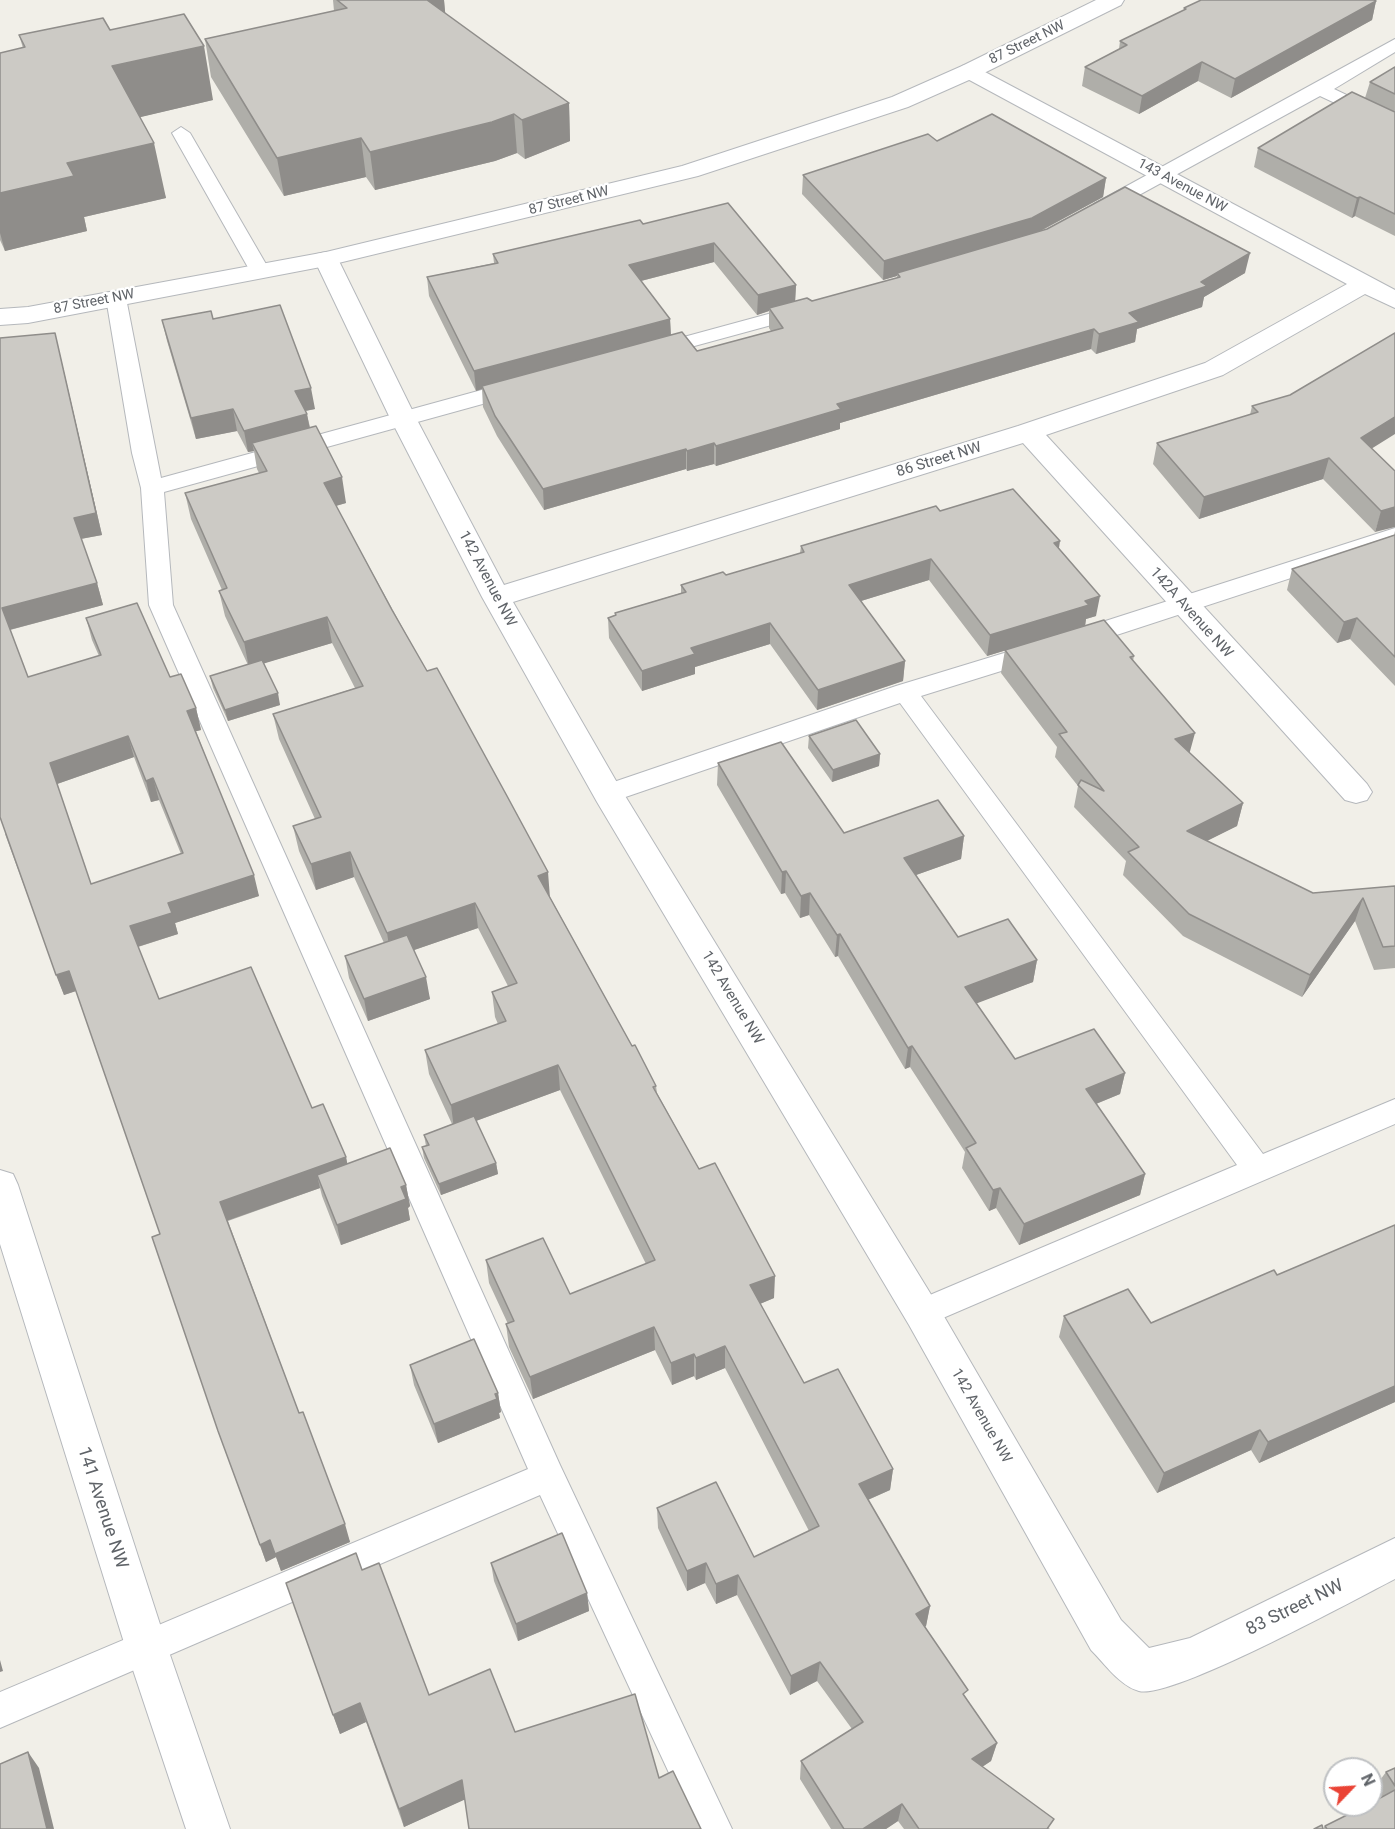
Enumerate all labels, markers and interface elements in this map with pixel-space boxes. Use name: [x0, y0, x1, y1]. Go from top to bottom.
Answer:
street label: 87 Street NW: [986, 17, 1068, 69]
street label: 143 Avenue NW: [1134, 155, 1230, 217]
street label: 87 Street NW: [527, 183, 611, 219]
street label: 87 Street NW: [52, 286, 136, 318]
street label: 86 Street NW: [894, 439, 984, 481]
street label: 142 Avenue NW: [454, 528, 520, 630]
street label: 142A Avenue NW: [1146, 564, 1236, 662]
street label: 142 Avenue NW: [697, 948, 767, 1048]
street label: 142 Avenue NW: [947, 1366, 1015, 1466]
street label: 141 Avenue NW: [72, 1444, 132, 1572]
street label: 83 Street NW: [1243, 1575, 1347, 1641]
north arrow: [1323, 1757, 1383, 1817]
text: N: [1357, 1771, 1379, 1789]

